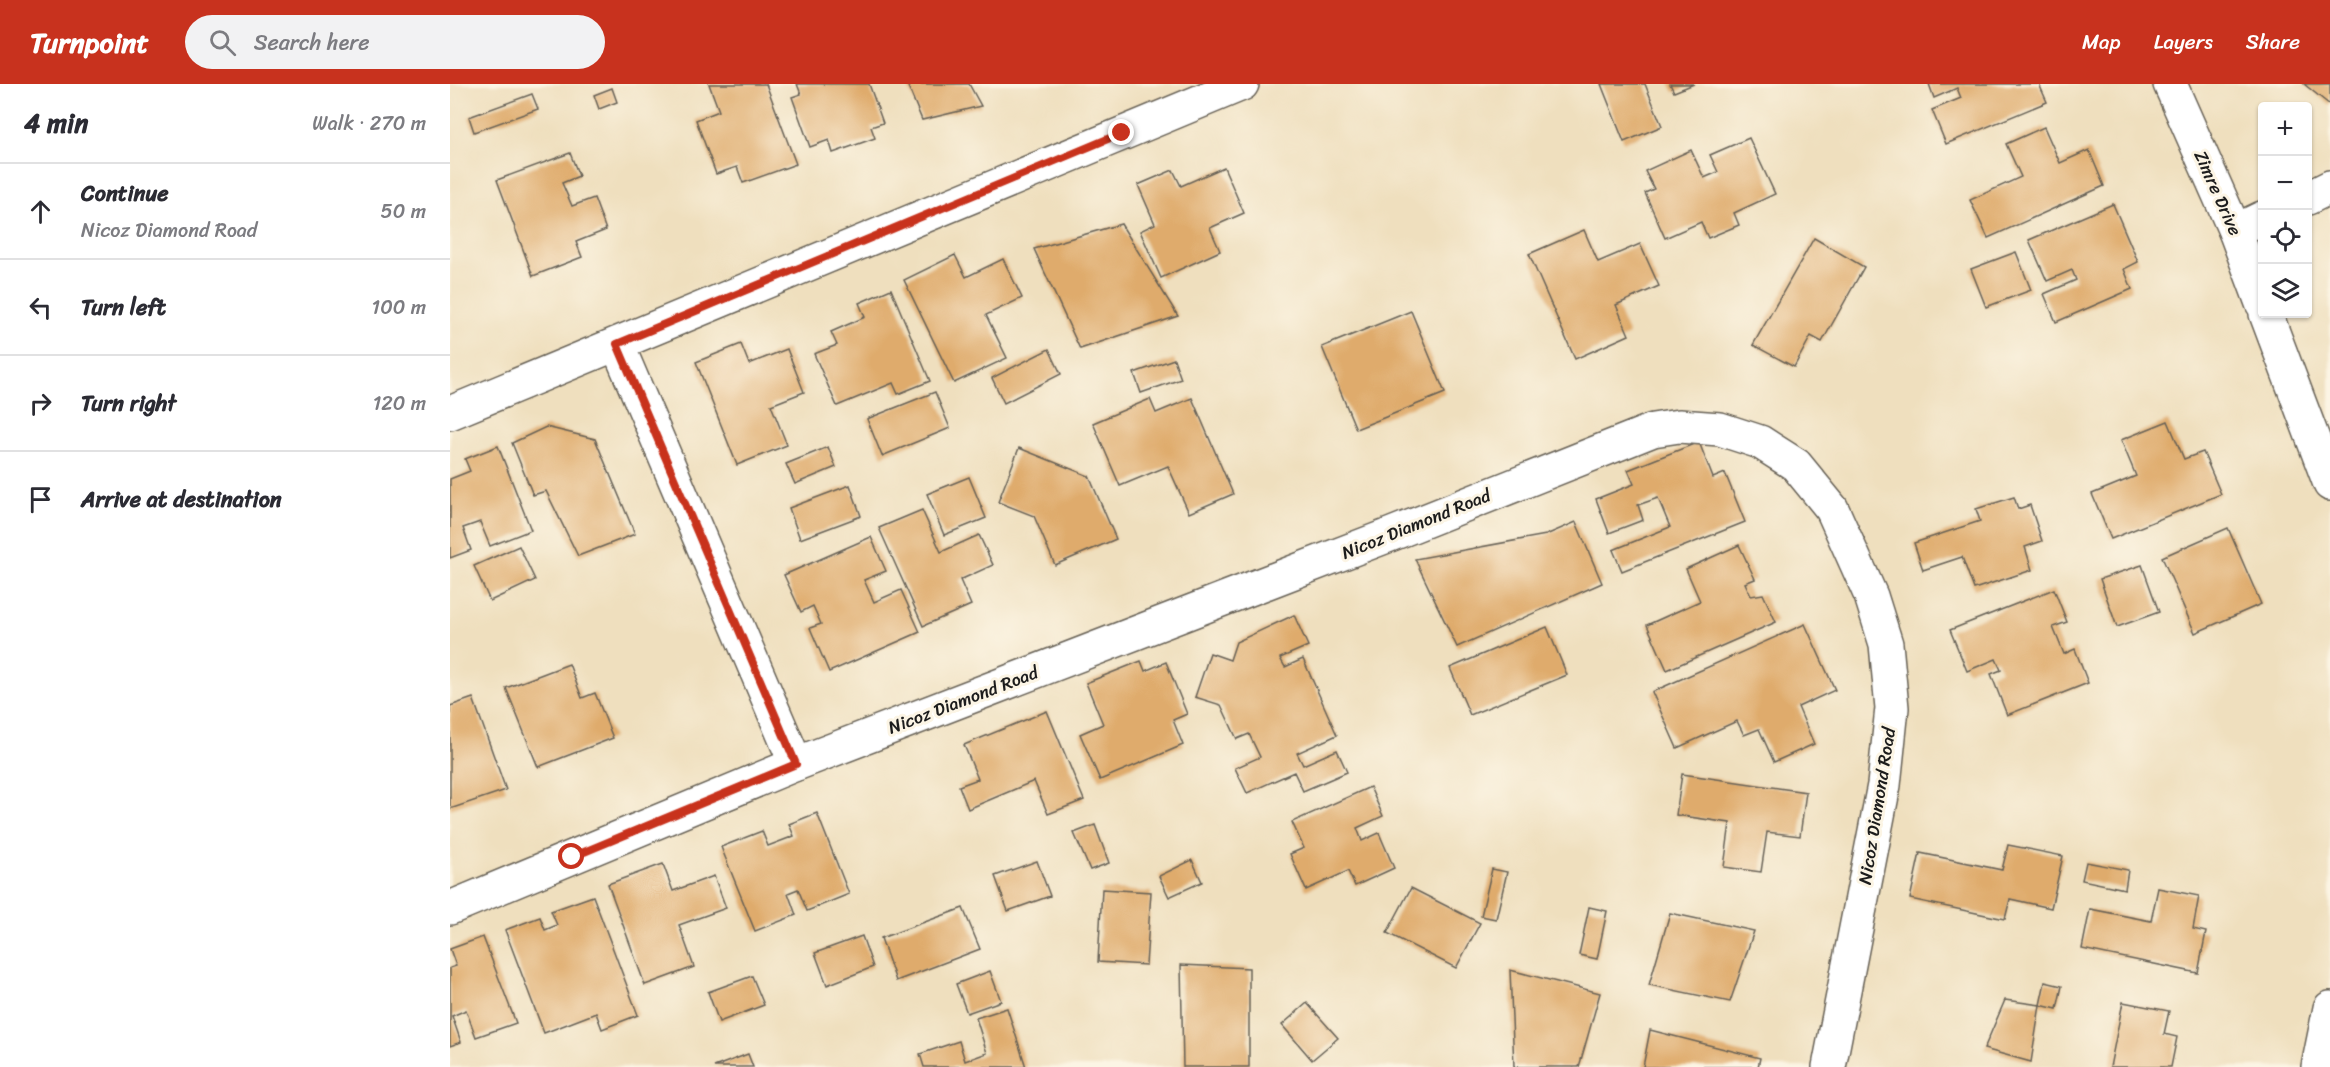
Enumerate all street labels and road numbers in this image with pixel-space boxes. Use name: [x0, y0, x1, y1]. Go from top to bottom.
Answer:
street label: Zimre Drive: [2185, 145, 2251, 241]
street label: Nicoz Diamond Road: [1336, 479, 1497, 569]
street label: Nicoz Diamond Road: [883, 656, 1044, 743]
street label: Nicoz Diamond Road: [1849, 724, 1905, 887]

